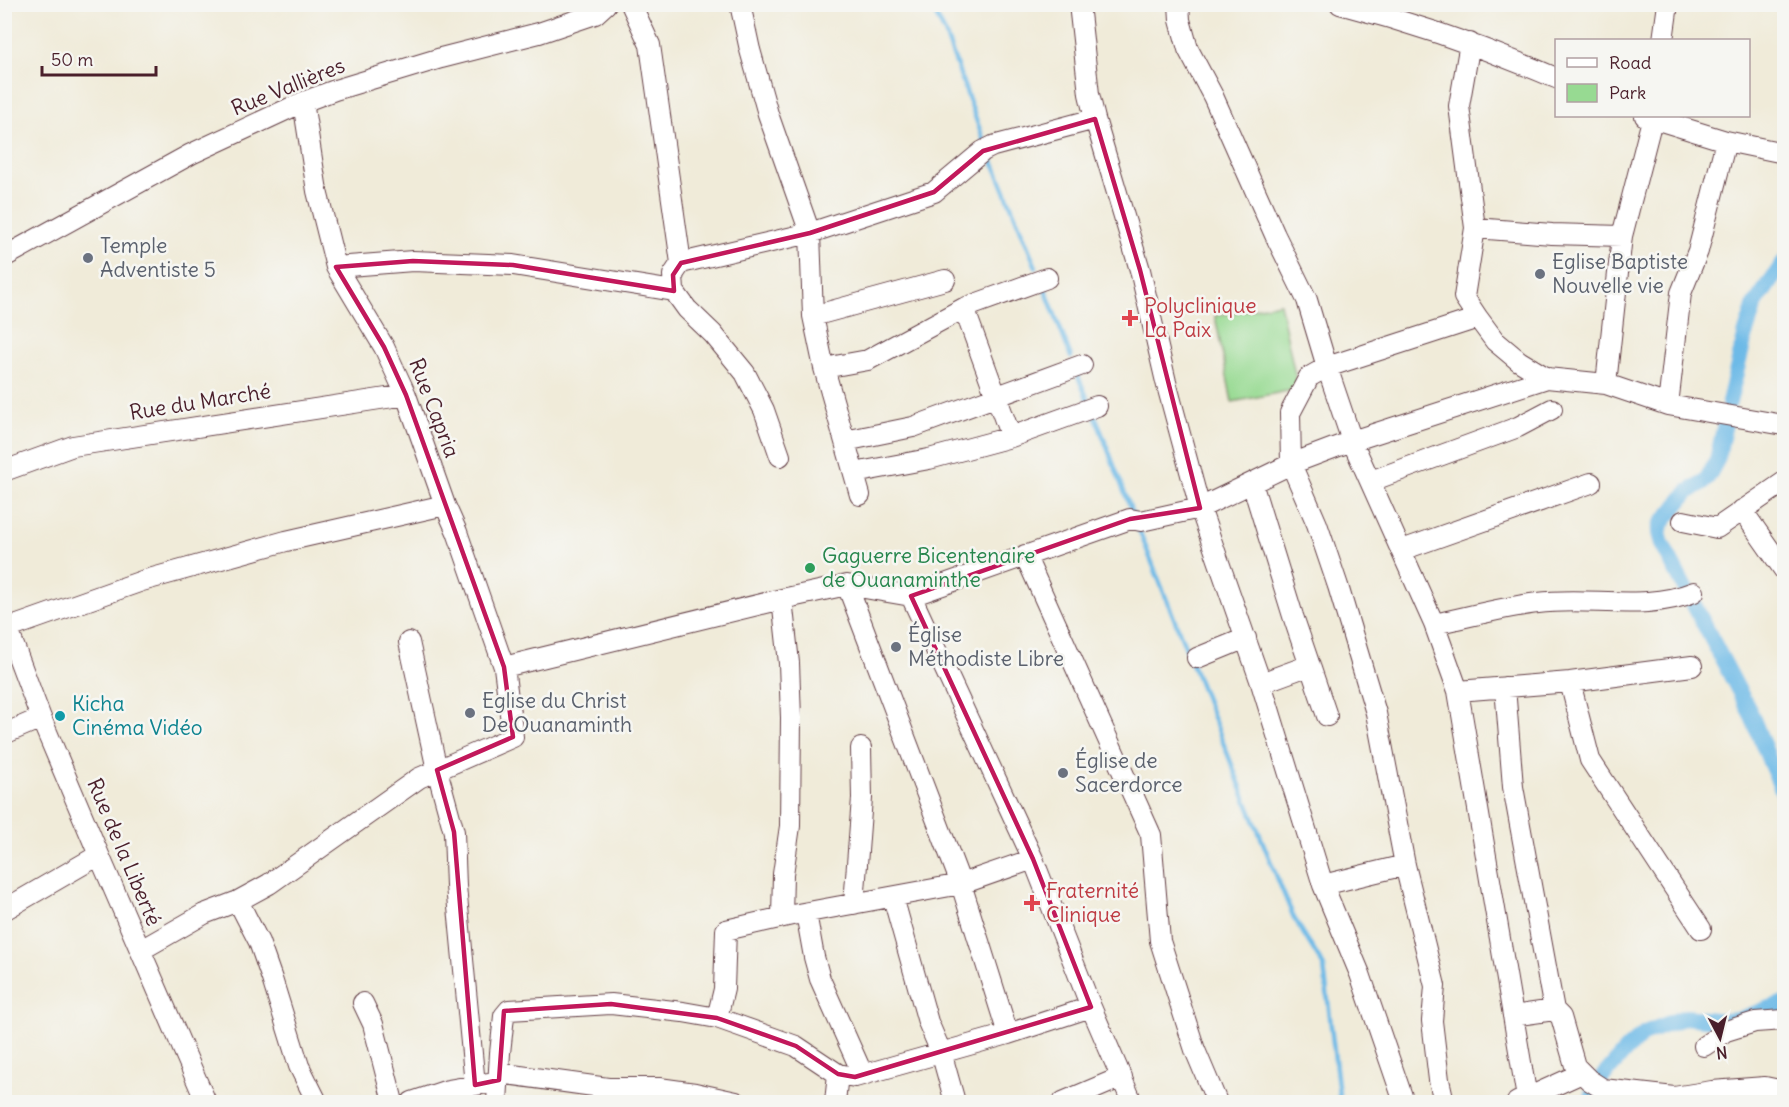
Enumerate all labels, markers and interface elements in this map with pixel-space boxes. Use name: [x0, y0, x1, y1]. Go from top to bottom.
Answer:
scale bar: [42, 39, 156, 77]
legend: [1555, 39, 1750, 117]
text: 50 m: [51, 48, 93, 71]
text: Road: [1609, 51, 1652, 74]
street label: Rue Vallières: [227, 52, 349, 122]
text: Park: [1609, 81, 1646, 104]
place label: Temple Adventiste 5: [100, 232, 216, 283]
place label: Eglise Baptiste Nouvelle vie: [1552, 248, 1688, 299]
marker: Temple Adventiste 5: [81, 251, 95, 265]
marker: Eglise Baptiste Nouvelle vie: [1533, 267, 1547, 281]
place label: Polyclinique La Paix: [1144, 292, 1257, 343]
marker: Polyclinique La Paix: [1121, 309, 1139, 327]
street label: Rue Capria: [403, 354, 466, 461]
street label: Rue du Marché: [127, 377, 273, 426]
place label: Gaguerre Bicentenaire de Ouanaminthe: [822, 542, 1035, 593]
marker: Gaguerre Bicentenaire de Ouanaminthe: [803, 561, 817, 575]
place label: Église Méthodiste Libre: [908, 621, 1064, 672]
marker: Église Méthodiste Libre: [889, 640, 903, 654]
place label: Eglise du Christ De Ouanaminth: [482, 687, 632, 738]
place label: Kicha Cinéma Vidéo: [72, 690, 203, 741]
marker: Eglise du Christ De Ouanaminth: [463, 706, 477, 720]
marker: Kicha Cinéma Vidéo: [53, 709, 67, 723]
place label: Église de Sacerdorce: [1075, 747, 1183, 798]
marker: Église de Sacerdorce: [1056, 766, 1070, 780]
street label: Rue de la Liberté: [81, 774, 168, 930]
place label: Fraternité Clinique: [1046, 877, 1139, 928]
marker: Fraternité Clinique: [1023, 894, 1041, 912]
north arrow: [1690, 1008, 1750, 1068]
text: N: [1715, 1042, 1729, 1063]

